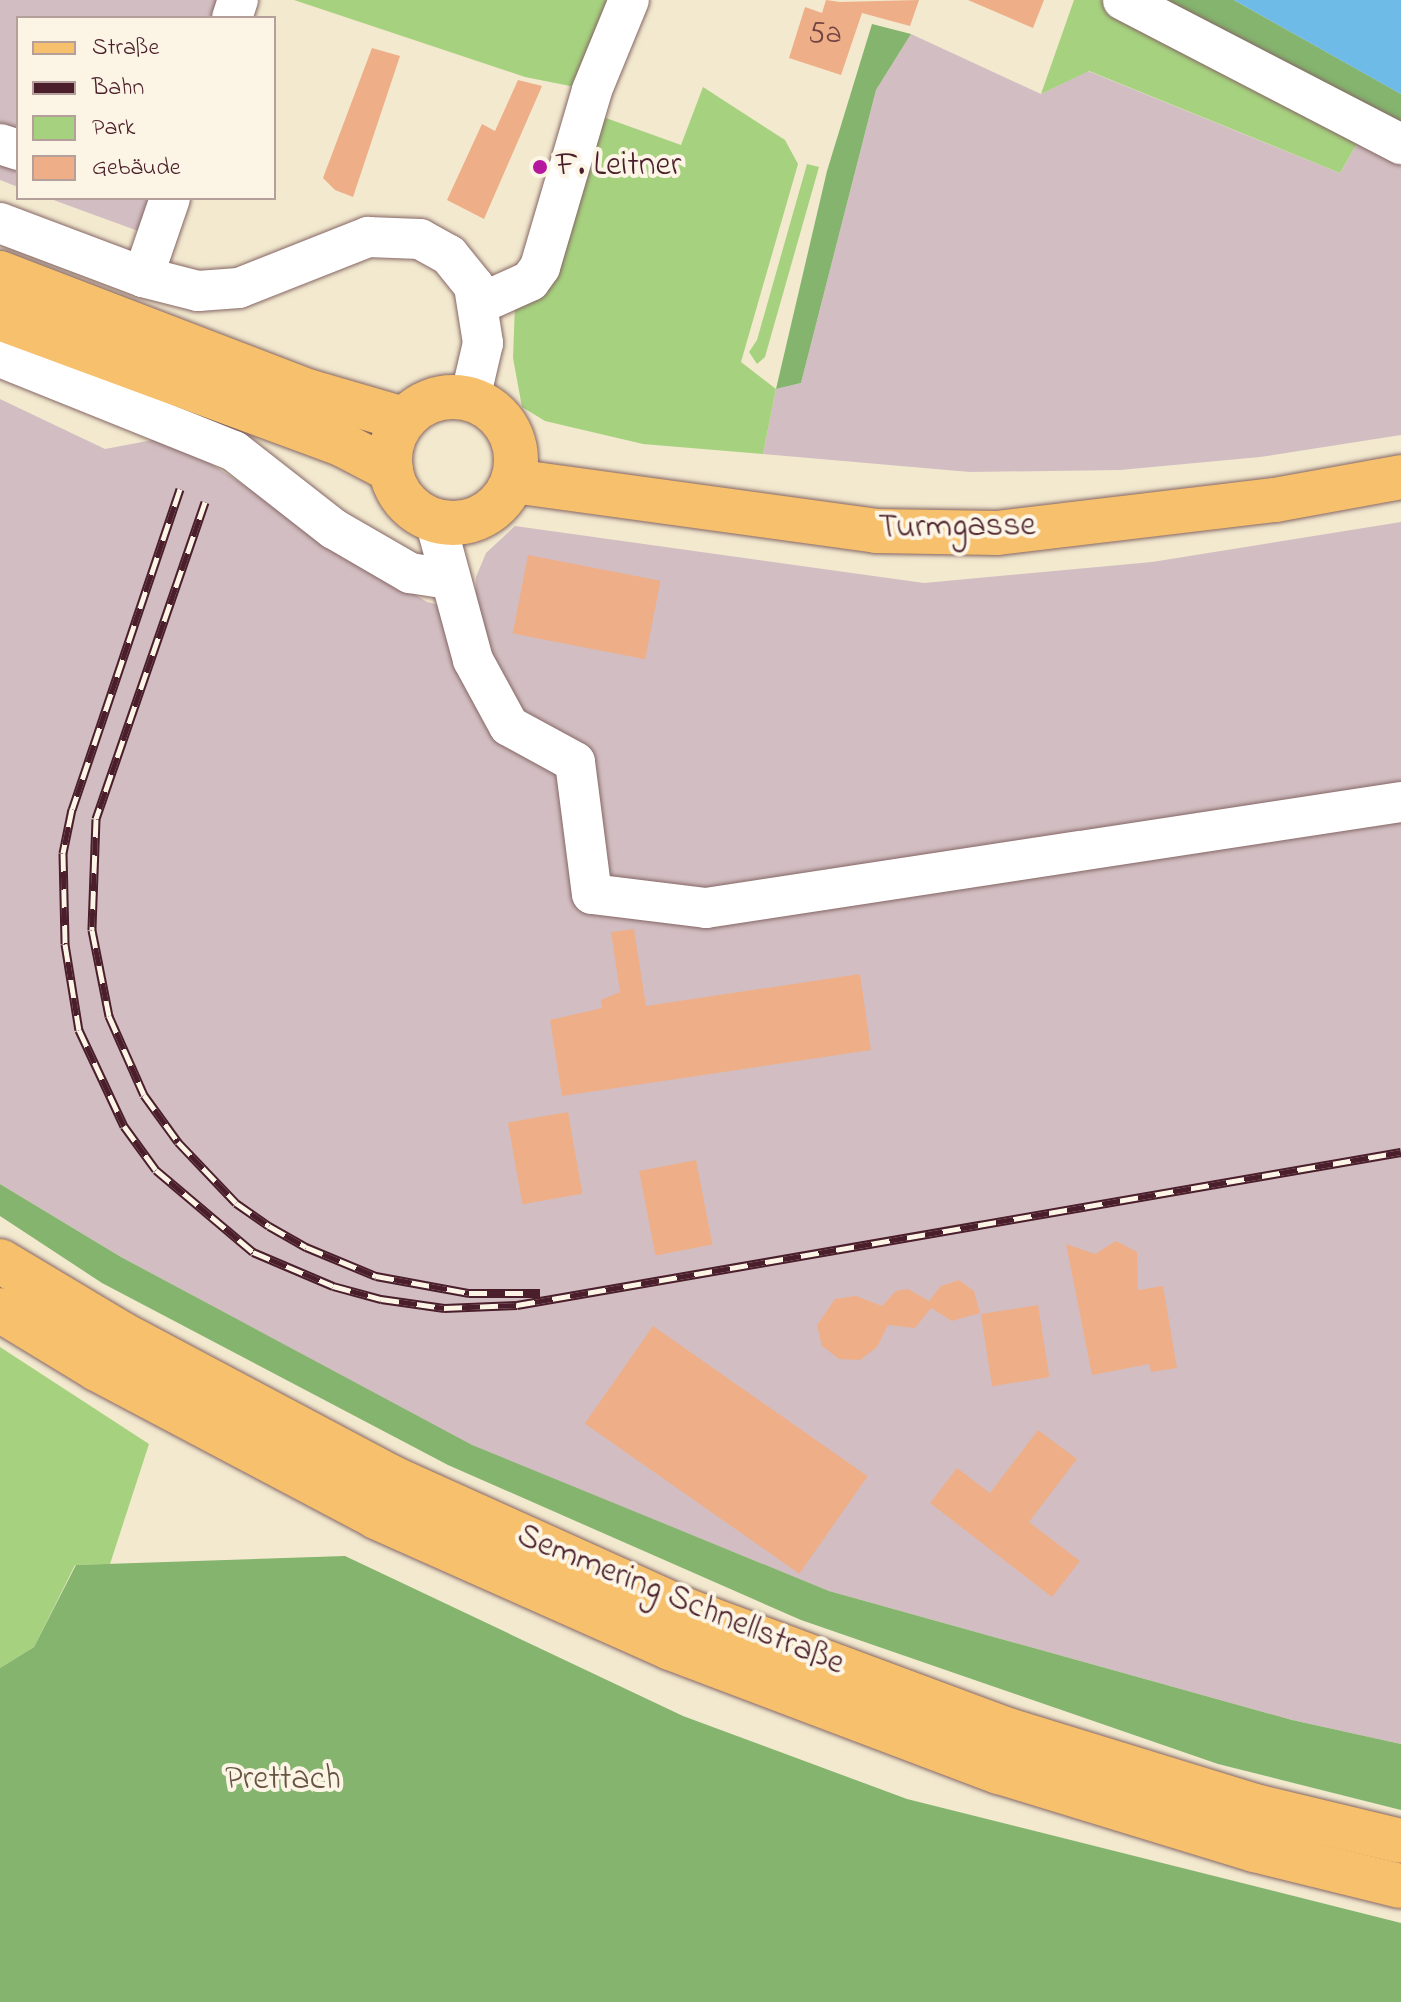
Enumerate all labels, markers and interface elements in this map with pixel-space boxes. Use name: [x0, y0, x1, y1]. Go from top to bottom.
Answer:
legend: [16, 16, 276, 200]
house number: 5a: [808, 17, 842, 53]
text: Straße: [92, 31, 159, 66]
text: Bahn: [92, 71, 144, 106]
text: Park: [92, 111, 135, 146]
place label: F. Leitner: [556, 147, 681, 187]
text: Gebäude: [92, 151, 181, 186]
marker: F. Leitner: [531, 158, 549, 176]
street label: Turmgasse: [878, 506, 1036, 550]
street label: Semmering Schnellstraße: [510, 1517, 850, 1685]
park label: Prettach: [225, 1761, 341, 1801]

